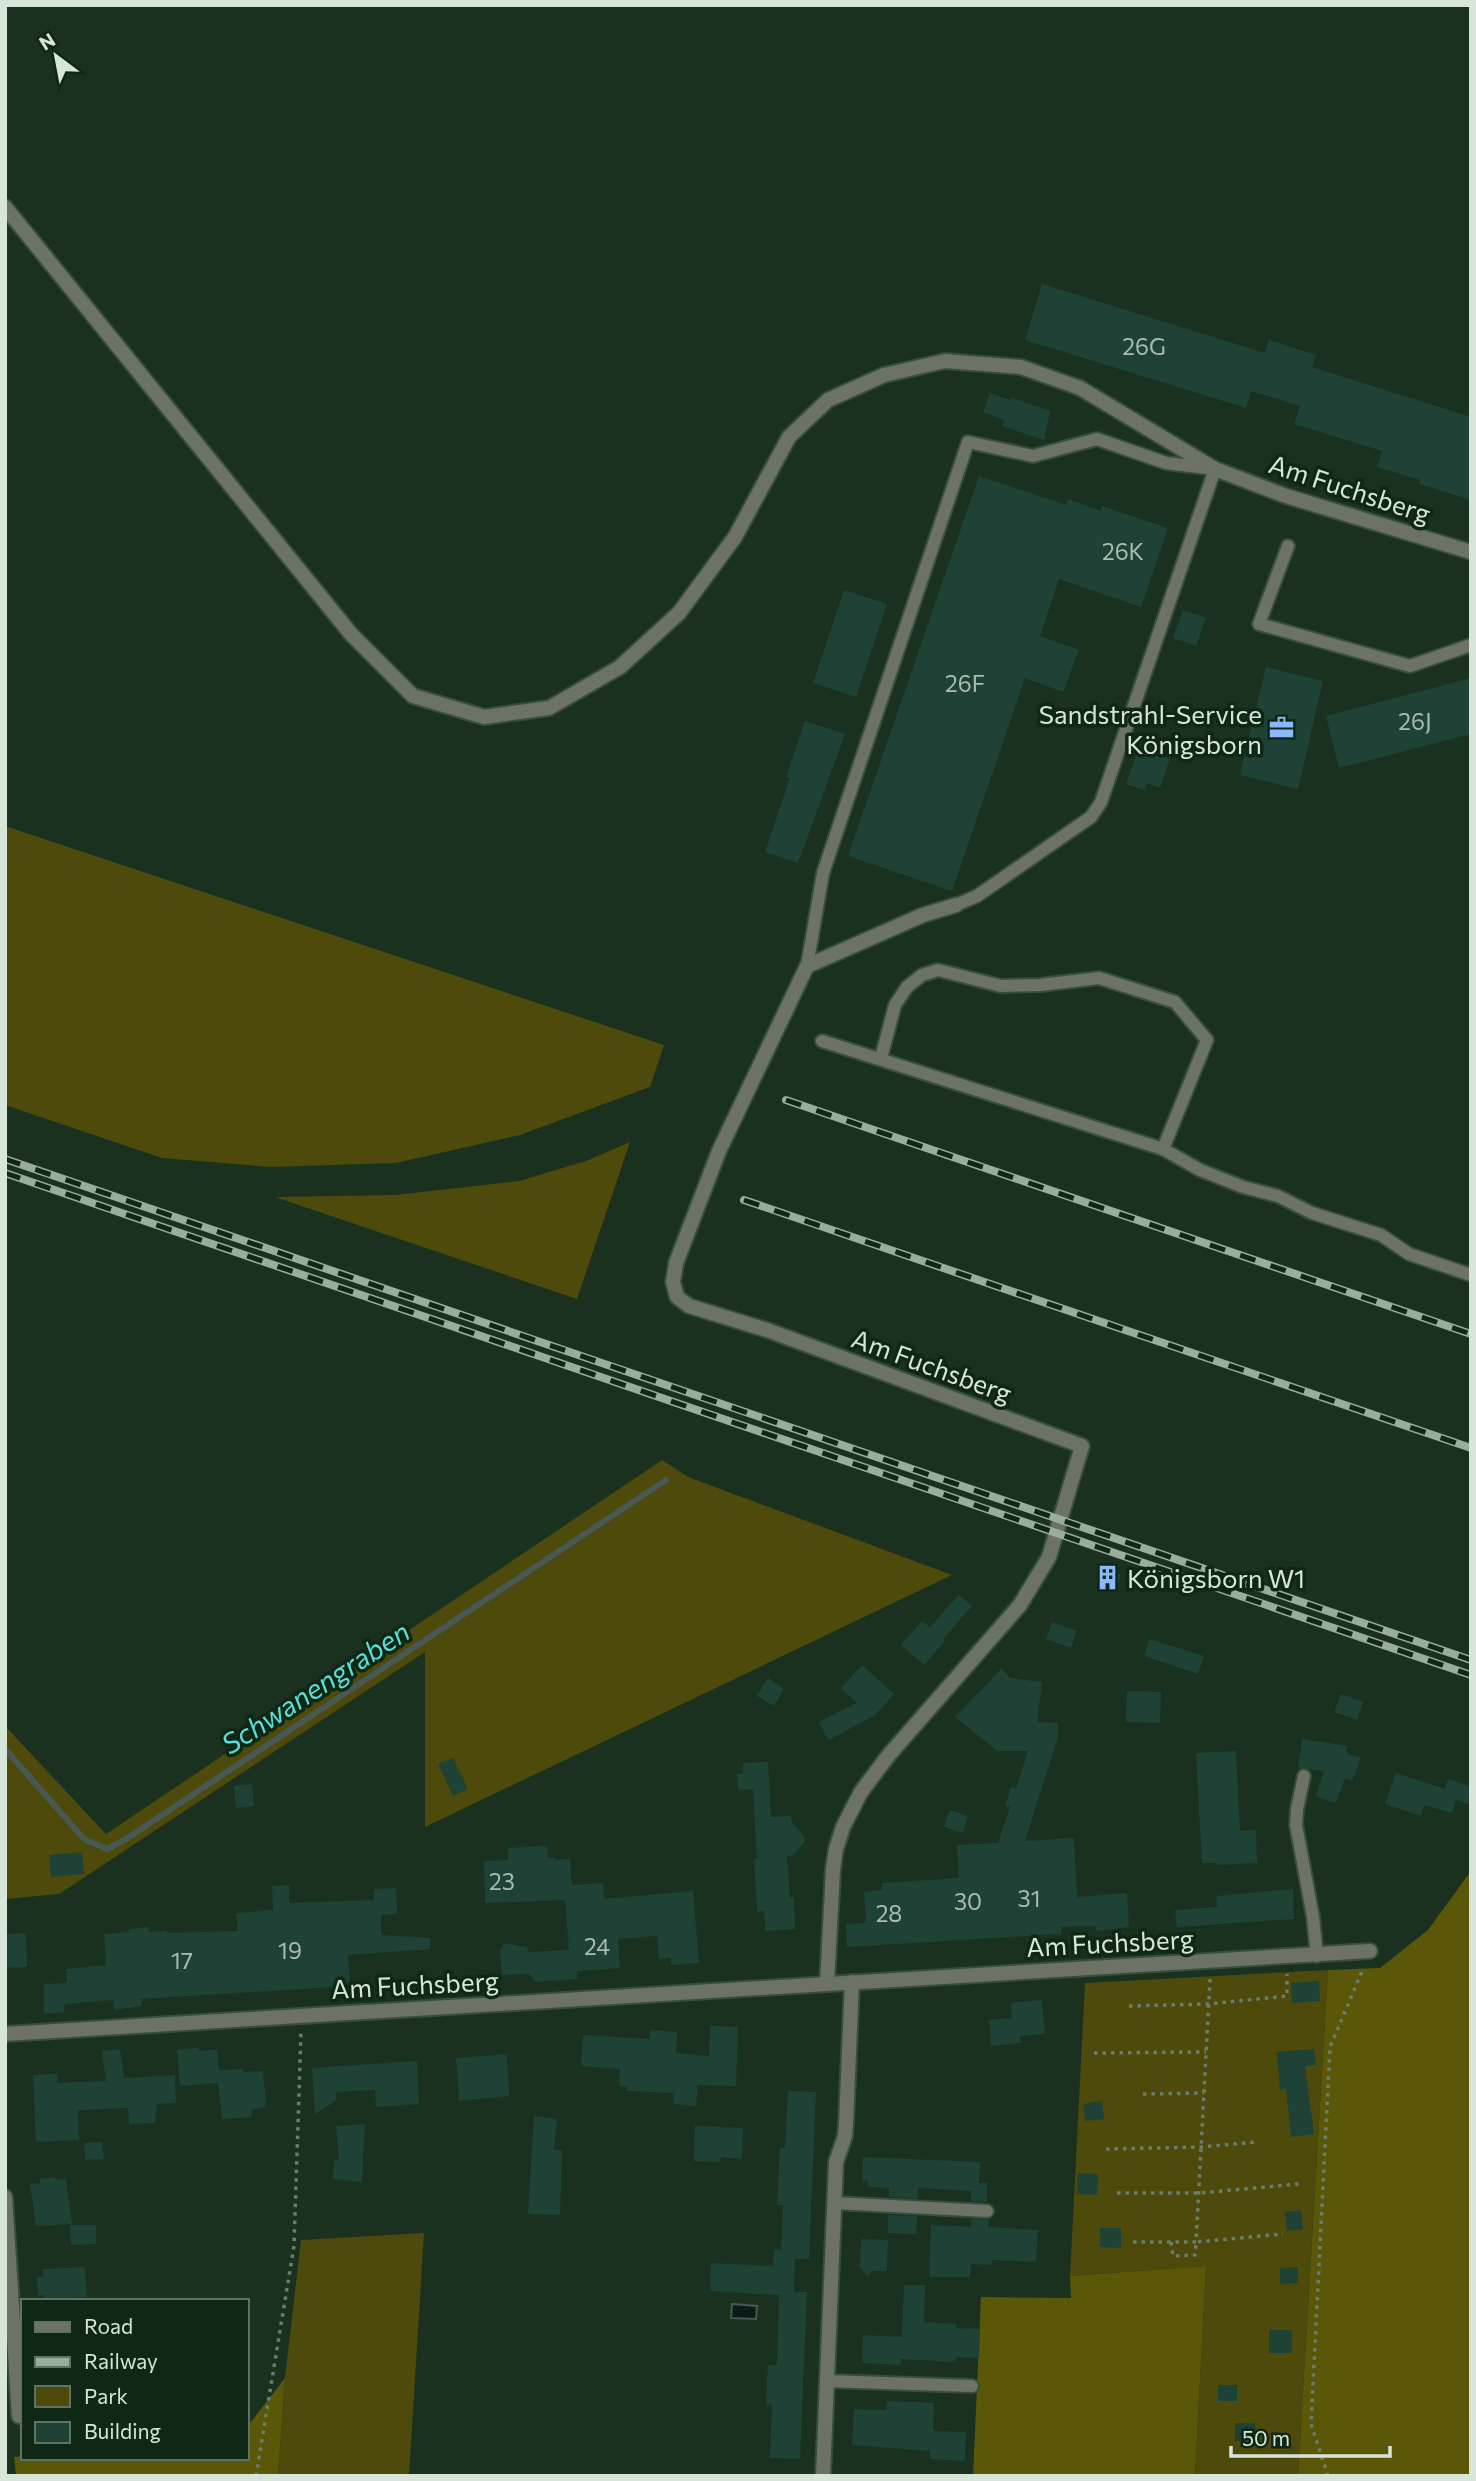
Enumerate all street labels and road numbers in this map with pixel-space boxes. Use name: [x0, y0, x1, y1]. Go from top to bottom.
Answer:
street label: Am Fuchsberg: [1265, 447, 1435, 529]
street label: Am Fuchsberg: [848, 1322, 1016, 1408]
street label: Am Fuchsberg: [1025, 1922, 1195, 1962]
street label: Am Fuchsberg: [330, 1964, 500, 2004]

